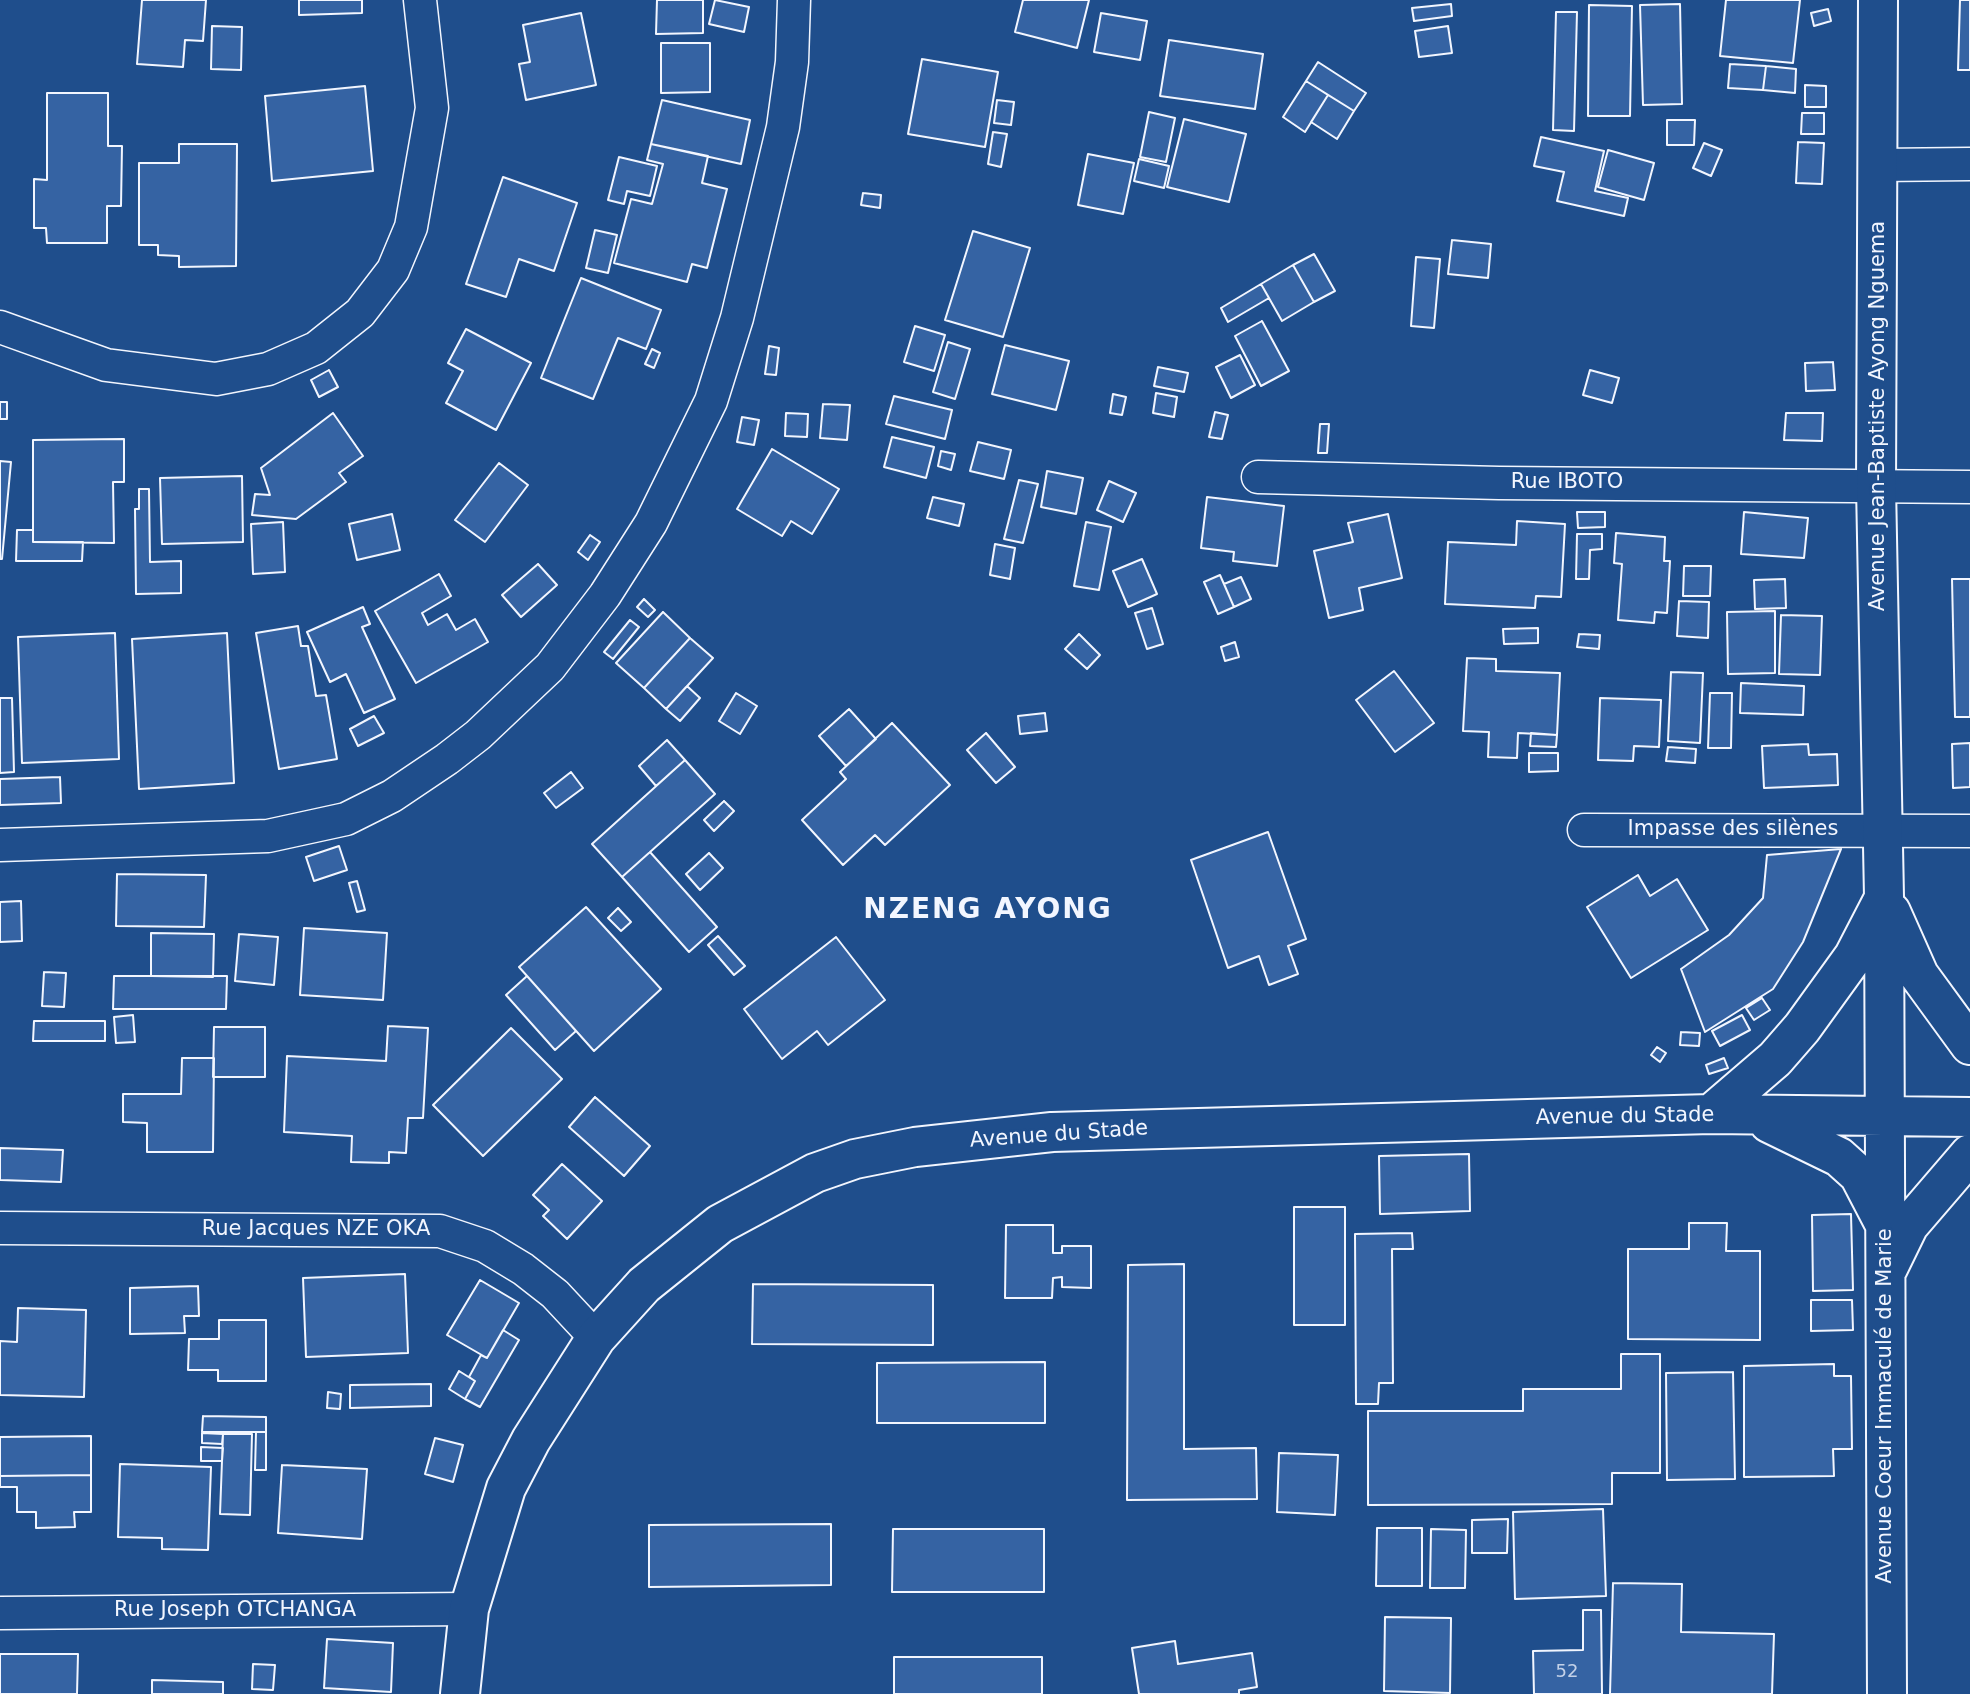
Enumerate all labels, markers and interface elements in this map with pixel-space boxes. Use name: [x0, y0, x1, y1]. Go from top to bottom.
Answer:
street label: Avenue Jean-Baptiste Ayong Nguema: [1866, 221, 1892, 611]
street label: Rue IBOTO: [1511, 470, 1623, 496]
street label: Impasse des silènes: [1628, 817, 1838, 843]
district label: NZENG AYONG: [865, 894, 1111, 928]
street label: Avenue du Stade: [1535, 1103, 1715, 1131]
street label: Avenue du Stade: [969, 1116, 1149, 1154]
street label: Rue Jacques NZE OKA: [202, 1217, 430, 1243]
street label: Avenue Coeur Immaculé de Marie: [1873, 1228, 1899, 1584]
street label: Rue Joseph OTCHANGA: [114, 1598, 356, 1624]
house number: 52: [1556, 1661, 1578, 1683]

